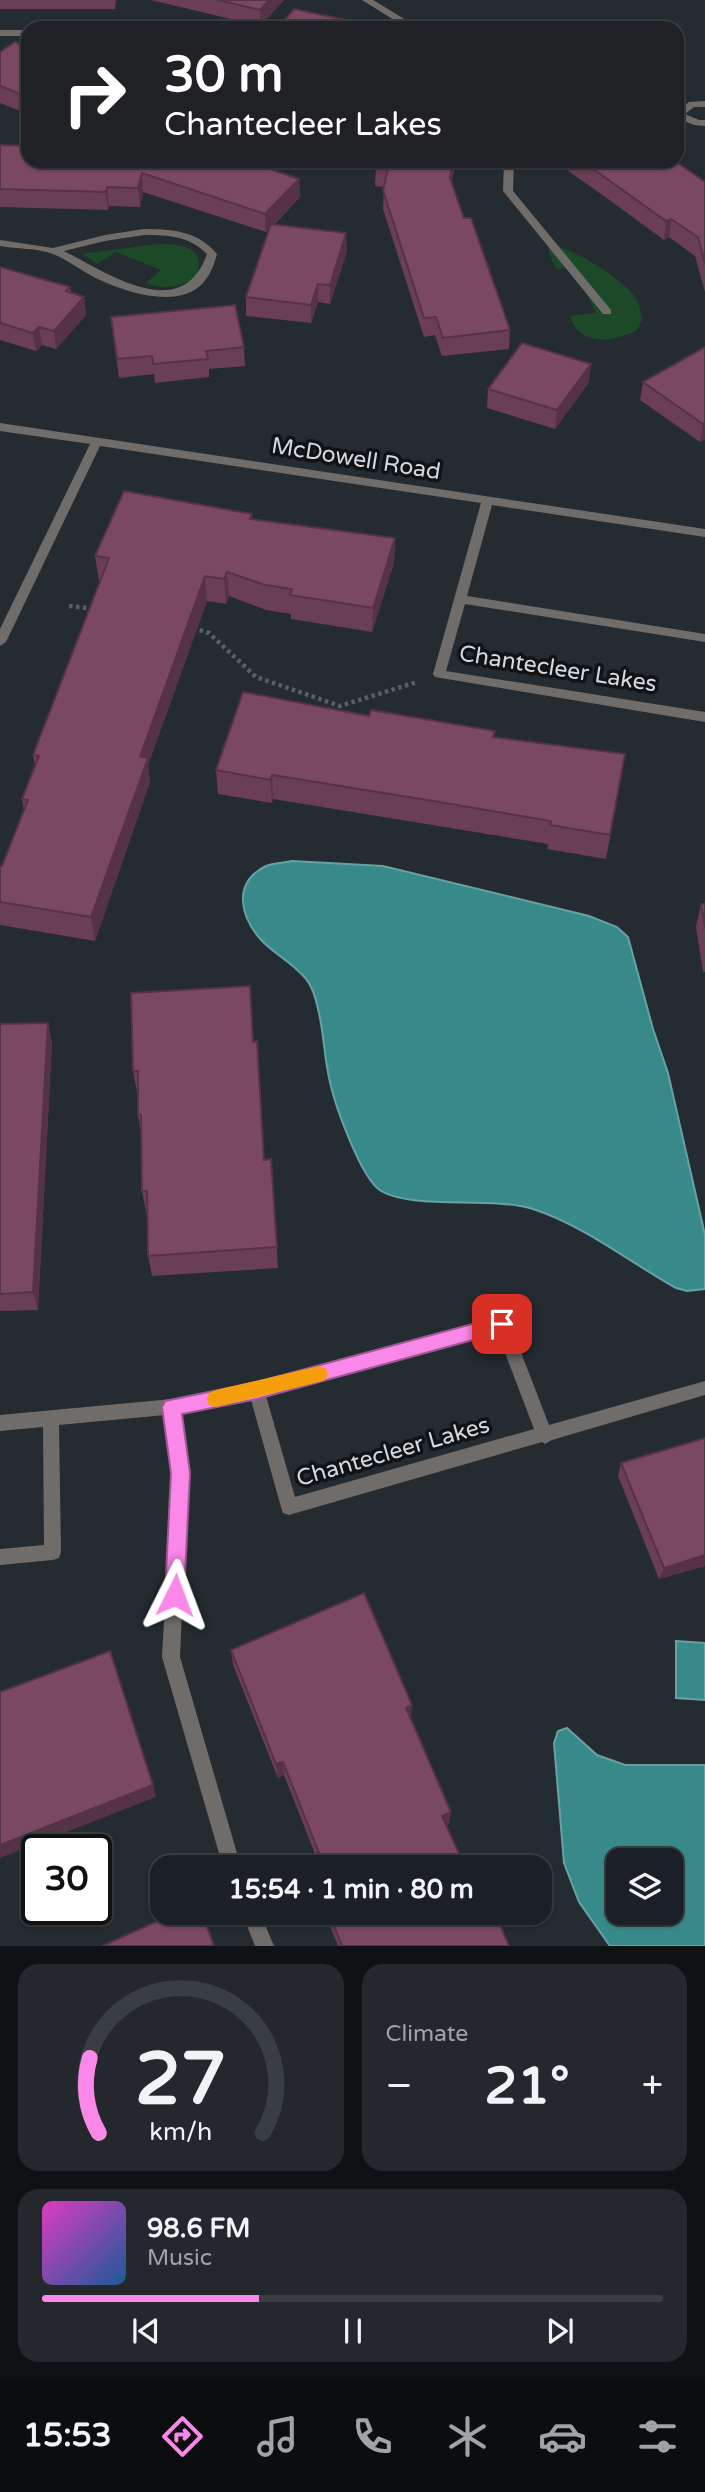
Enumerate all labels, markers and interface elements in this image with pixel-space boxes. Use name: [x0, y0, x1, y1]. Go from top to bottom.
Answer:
text: 30 m: [164, 46, 283, 105]
icon: right: [49, 49, 140, 140]
text: Chantecleer Lakes: [164, 106, 442, 144]
street label: McDowell Road: [269, 432, 443, 486]
street label: Chantecleer Lakes: [457, 640, 659, 698]
pin: [472, 1294, 532, 1354]
icon: arrive: [483, 1305, 521, 1343]
street label: Chantecleer Lakes: [293, 1411, 493, 1493]
position arrow: [138, 1558, 212, 1632]
speed limit sign: 30: [21, 1834, 112, 1925]
map controls: [606, 1848, 683, 1925]
button: layers: [606, 1848, 683, 1925]
text: 15:54 · 1 min · 80 m: [228, 1874, 474, 1905]
text: Climate: [386, 2020, 468, 2048]
text: 27: [135, 2037, 226, 2125]
text: 21°: [485, 2055, 570, 2118]
text: −: [386, 2063, 413, 2109]
text: +: [642, 2063, 663, 2109]
text: km/h: [149, 2117, 212, 2147]
text: 98.6 FM: [147, 2213, 250, 2244]
text: Music: [147, 2244, 212, 2272]
icon: previous: [127, 2312, 165, 2350]
icon: pause: [334, 2312, 372, 2350]
icon: next: [541, 2312, 579, 2350]
icon: directions: [158, 2412, 207, 2461]
icon: music: [253, 2412, 302, 2461]
icon: phone: [348, 2412, 397, 2461]
icon: climate: [443, 2412, 492, 2461]
icon: car: [538, 2412, 587, 2461]
icon: filters: [633, 2412, 682, 2461]
text: 15:53: [23, 2417, 112, 2455]

